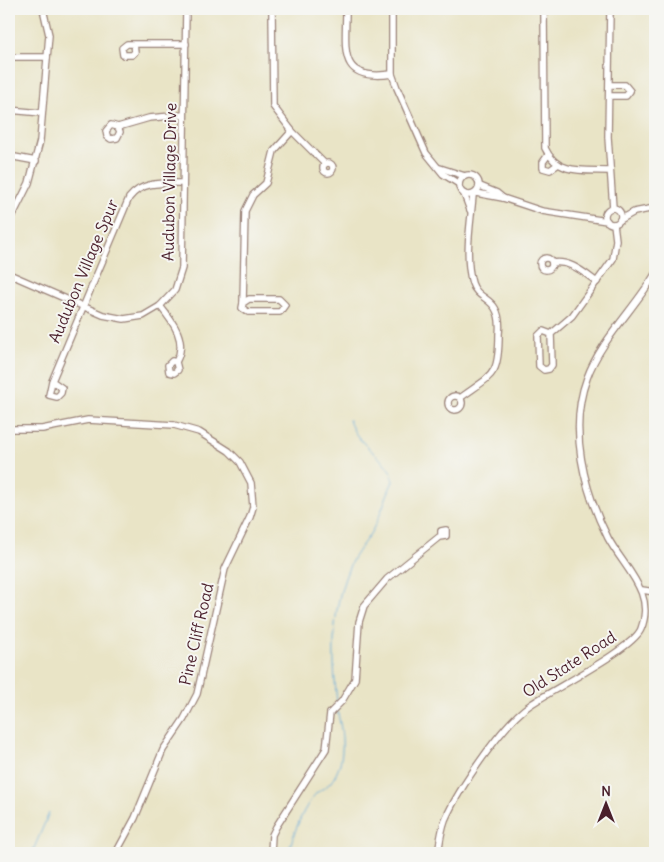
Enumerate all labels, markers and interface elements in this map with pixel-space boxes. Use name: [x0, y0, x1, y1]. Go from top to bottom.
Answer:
street label: Audubon Village Drive: [158, 103, 180, 261]
street label: Audubon Village Spur: [44, 196, 123, 346]
street label: Pine Cliff Road: [175, 581, 217, 687]
street label: Old State Road: [518, 626, 620, 702]
north arrow: [582, 780, 632, 830]
text: N: [601, 782, 611, 800]

